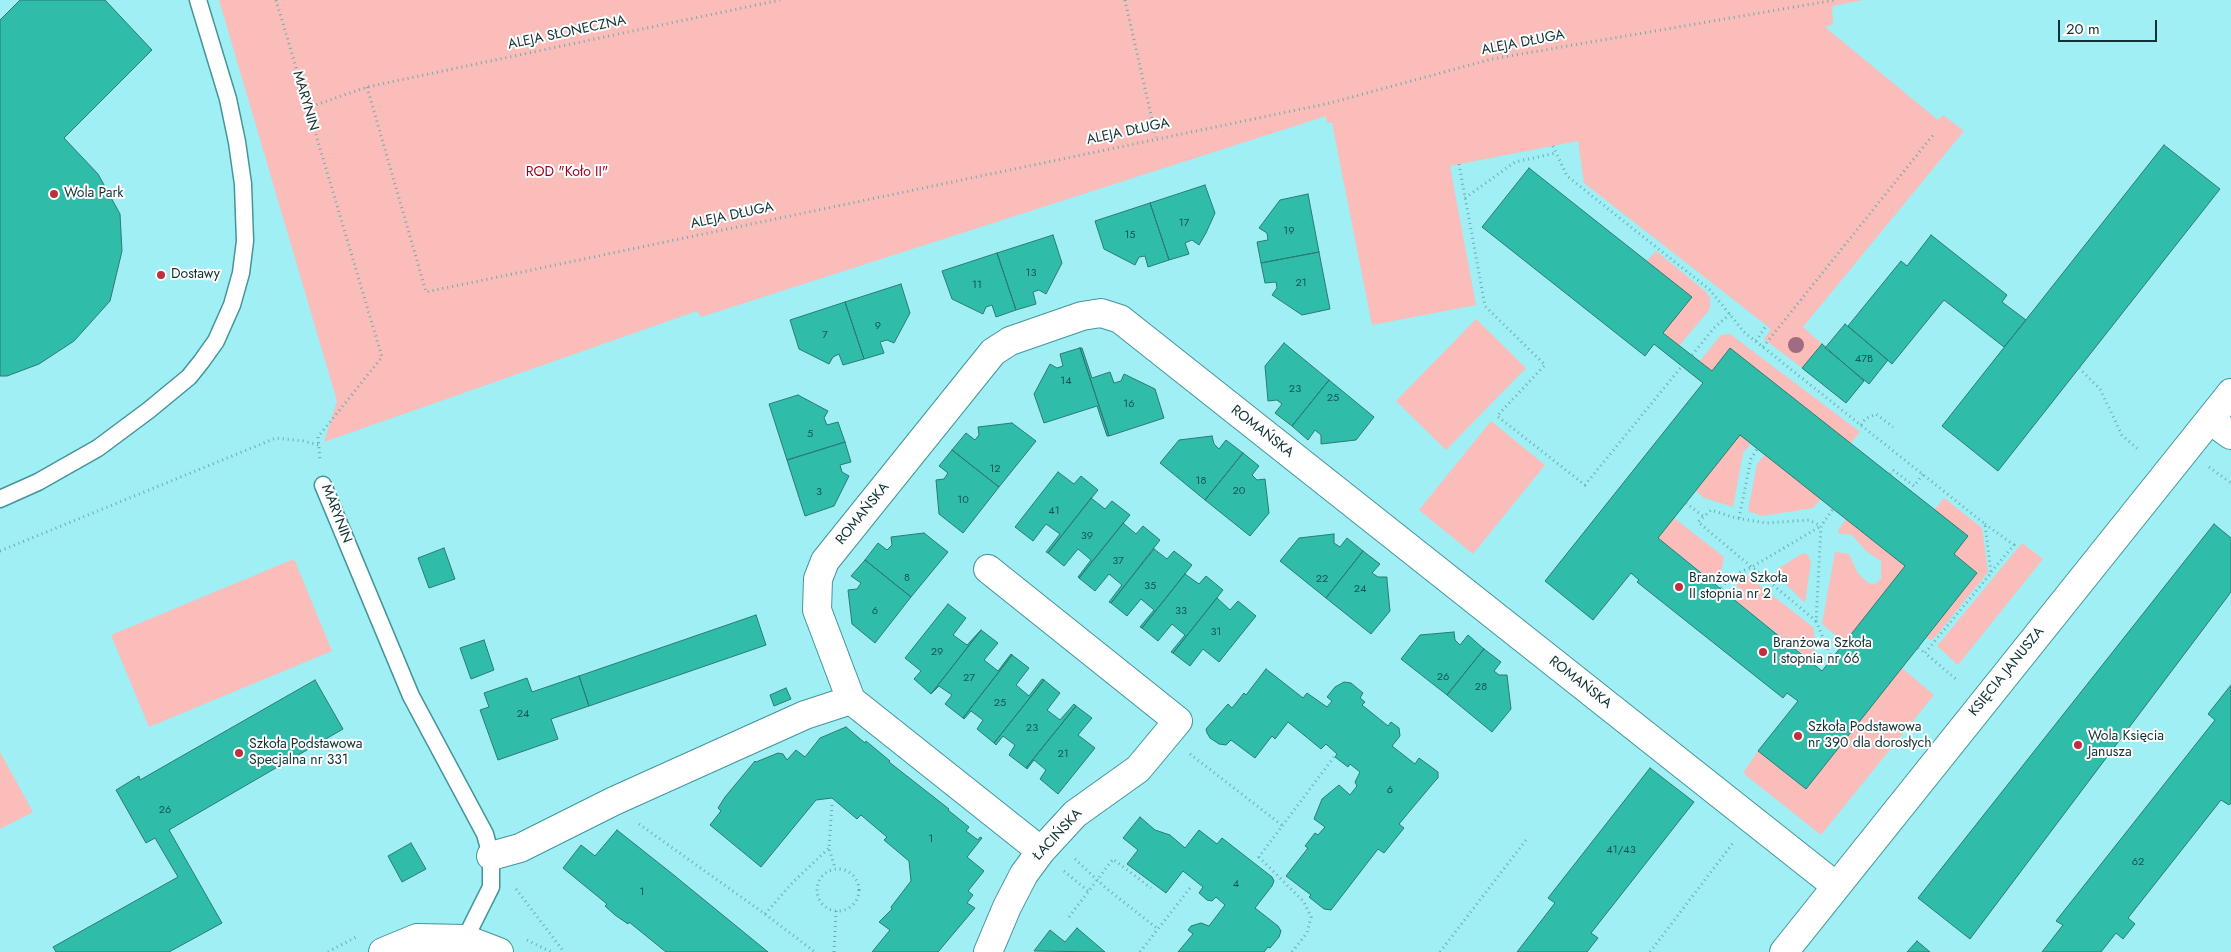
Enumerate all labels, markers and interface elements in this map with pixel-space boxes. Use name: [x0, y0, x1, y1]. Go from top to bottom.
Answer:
scale bar: [2061, 10, 2160, 42]
street label: ALEJA SŁONECZNA: [506, 12, 628, 54]
text: 20 m: [2066, 18, 2100, 40]
street label: ALEJA DŁUGA: [1480, 27, 1566, 59]
street label: MARYNIN: [288, 69, 322, 133]
street label: ALEJA DŁUGA: [1085, 115, 1171, 149]
park label: ROD "Koło II": [526, 165, 608, 181]
place label: Wola Park: [64, 186, 123, 202]
marker: Wola Park: [48, 188, 60, 200]
street label: ALEJA DŁUGA: [689, 199, 775, 233]
house number: 17: [1179, 216, 1189, 230]
house number: 19: [1283, 224, 1295, 238]
house number: 15: [1124, 228, 1136, 242]
house number: 13: [1026, 266, 1036, 280]
place label: Dostawy: [171, 267, 220, 283]
marker: Dostawy: [155, 269, 167, 281]
house number: 21: [1295, 276, 1307, 290]
house number: 11: [972, 278, 982, 292]
house number: 9: [875, 319, 881, 333]
house number: 7: [822, 328, 828, 342]
house number: 47B: [1855, 352, 1873, 366]
house number: 14: [1060, 374, 1072, 388]
house number: 23: [1289, 382, 1301, 396]
house number: 25: [1327, 391, 1339, 405]
house number: 16: [1123, 397, 1135, 411]
street label: ROMAŃSKA: [1227, 402, 1297, 462]
house number: 5: [807, 427, 813, 441]
house number: 12: [989, 462, 1001, 476]
house number: 18: [1196, 474, 1206, 488]
street label: ROMAŃSKA: [833, 480, 893, 548]
street label: MARYNIN: [317, 482, 355, 546]
house number: 20: [1233, 484, 1245, 498]
house number: 3: [816, 485, 822, 499]
house number: 10: [957, 493, 969, 507]
house number: 41: [1048, 504, 1060, 518]
house number: 39: [1081, 529, 1093, 543]
house number: 37: [1112, 554, 1124, 568]
house number: 8: [904, 571, 910, 585]
place label: Branżowa Szkoła II stopnia nr 2: [1689, 571, 1788, 604]
house number: 22: [1316, 572, 1328, 586]
house number: 35: [1144, 579, 1156, 593]
marker: Branżowa Szkoła II stopnia nr 2: [1673, 581, 1685, 593]
house number: 24: [1354, 582, 1366, 596]
house number: 6: [872, 604, 878, 618]
house number: 33: [1175, 604, 1187, 618]
street label: KSIĘCIA JANUSZA: [1966, 624, 2048, 720]
house number: 31: [1211, 625, 1221, 639]
place label: Branżowa Szkoła I stopnia nr 66: [1773, 636, 1872, 669]
house number: 29: [931, 645, 943, 659]
marker: Branżowa Szkoła I stopnia nr 66: [1757, 646, 1769, 658]
street label: ROMAŃSKA: [1545, 653, 1615, 713]
house number: 26: [1437, 670, 1449, 684]
house number: 27: [963, 671, 975, 685]
house number: 28: [1475, 680, 1487, 694]
house number: 25: [994, 696, 1006, 710]
house number: 24: [517, 707, 529, 721]
place label: Szkoła Podstawowa nr 390 dla dorosłych: [1808, 720, 1932, 752]
house number: 23: [1026, 721, 1038, 735]
place label: Wola Księcia Janusza: [2088, 729, 2164, 762]
marker: Szkoła Podstawowa nr 390 dla dorosłych: [1792, 730, 1804, 742]
place label: Szkoła Podstawowa Specjalna nr 331: [249, 737, 362, 770]
marker: Wola Księcia Janusza: [2072, 739, 2084, 751]
marker: Szkoła Podstawowa Specjalna nr 331: [233, 747, 245, 759]
house number: 21: [1057, 747, 1069, 761]
house number: 6: [1387, 783, 1393, 797]
house number: 26: [159, 803, 171, 817]
street label: ŁACIŃSKA: [1030, 806, 1086, 864]
house number: 1: [929, 832, 933, 846]
house number: 41/43: [1606, 843, 1636, 857]
house number: 62: [2132, 855, 2144, 869]
house number: 4: [1233, 877, 1239, 891]
house number: 1: [640, 885, 644, 899]

